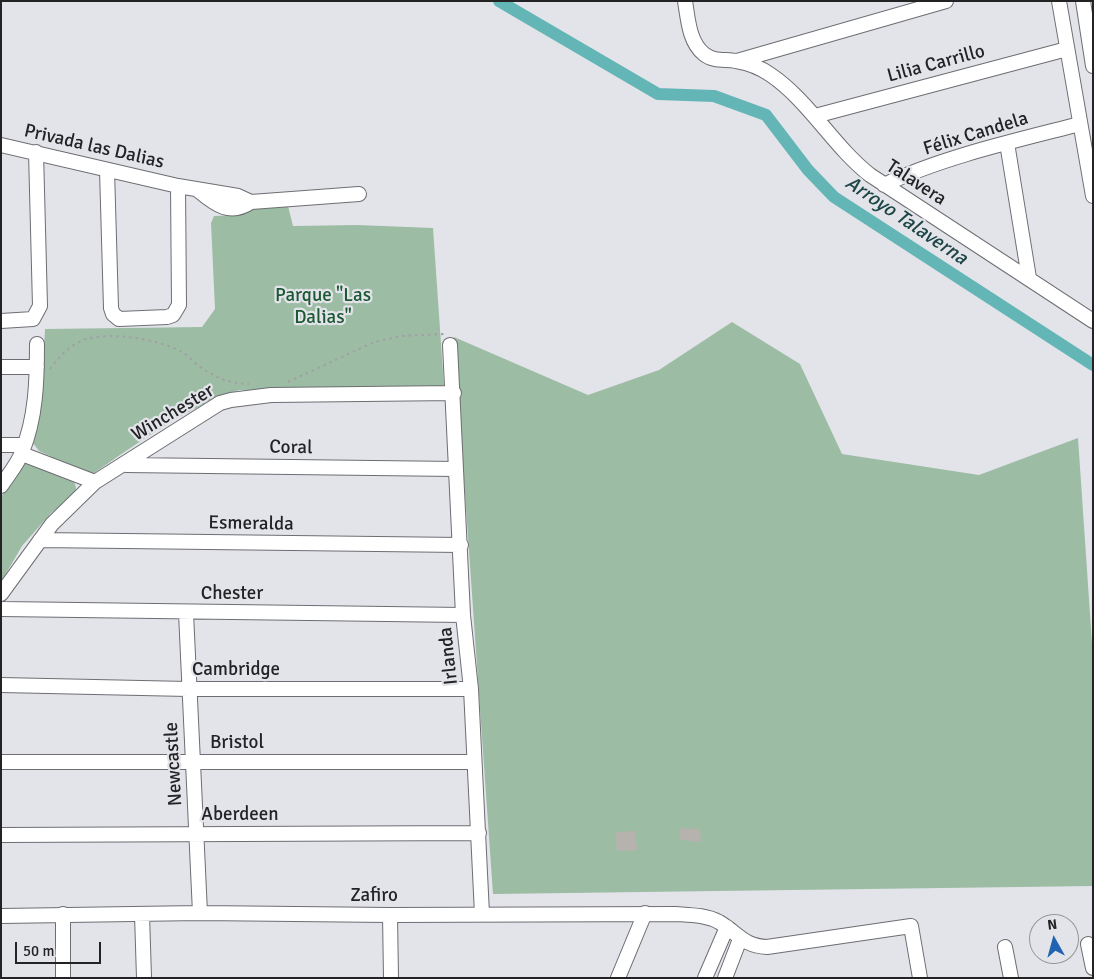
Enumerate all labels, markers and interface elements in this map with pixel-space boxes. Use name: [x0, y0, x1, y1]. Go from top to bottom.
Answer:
street label: Lilia Carrillo: [885, 40, 987, 88]
street label: Félix Candela: [921, 107, 1031, 161]
street label: Privada las Dalias: [22, 120, 166, 174]
street label: Talavera: [882, 155, 950, 211]
water label: Arroyo Talaverna: [840, 171, 972, 271]
park label: Parque "Las Dalias": [275, 285, 371, 329]
street label: Winchester: [128, 380, 218, 446]
street label: Coral: [269, 436, 313, 460]
street label: Esmeralda: [208, 512, 294, 536]
street label: Chester: [201, 583, 263, 605]
street label: Irlanda: [435, 626, 463, 686]
street label: Cambridge: [192, 659, 280, 681]
street label: Newcastle: [160, 721, 188, 807]
street label: Bristol: [210, 732, 264, 754]
street label: Aberdeen: [201, 804, 279, 826]
street label: Zafiro: [350, 885, 398, 907]
north arrow: [1029, 914, 1079, 964]
text: N: [1046, 916, 1058, 934]
scale bar: [18, 932, 104, 964]
text: 50 m: [23, 942, 54, 960]

